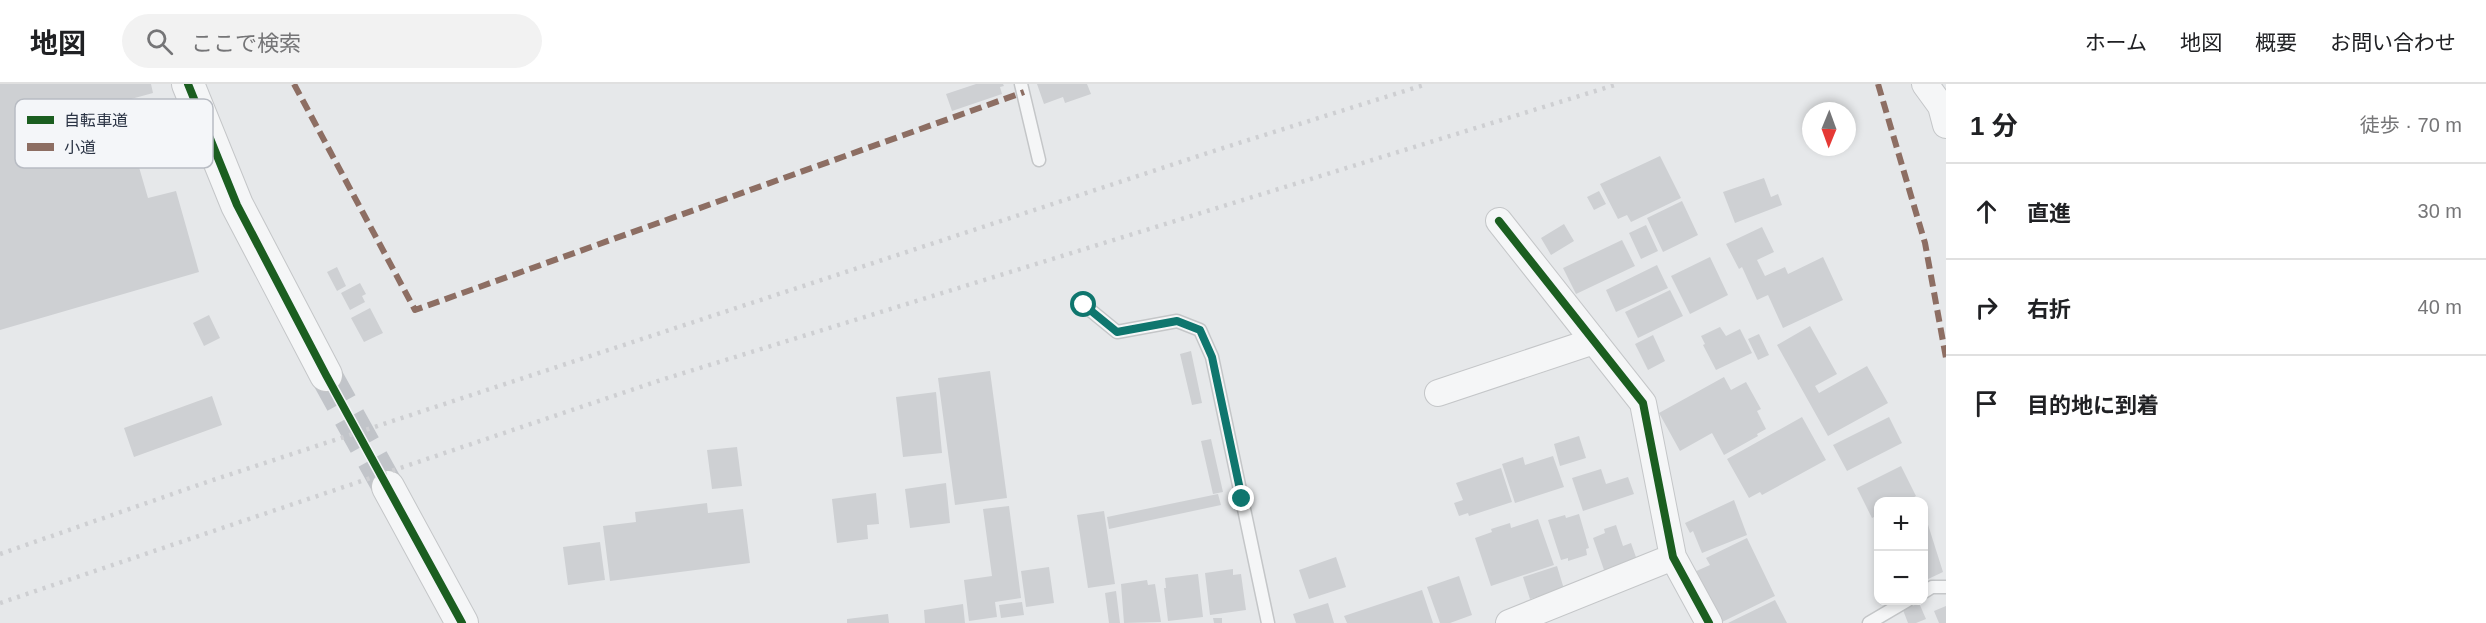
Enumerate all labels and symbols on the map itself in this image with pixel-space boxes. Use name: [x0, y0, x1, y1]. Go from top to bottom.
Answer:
legend: [15, 99, 213, 168]
north arrow: [1802, 102, 1856, 156]
text: 自転車道: [64, 112, 128, 129]
text: 小道: [64, 139, 96, 156]
route start: [1070, 291, 1096, 317]
route end: [1228, 485, 1254, 511]

